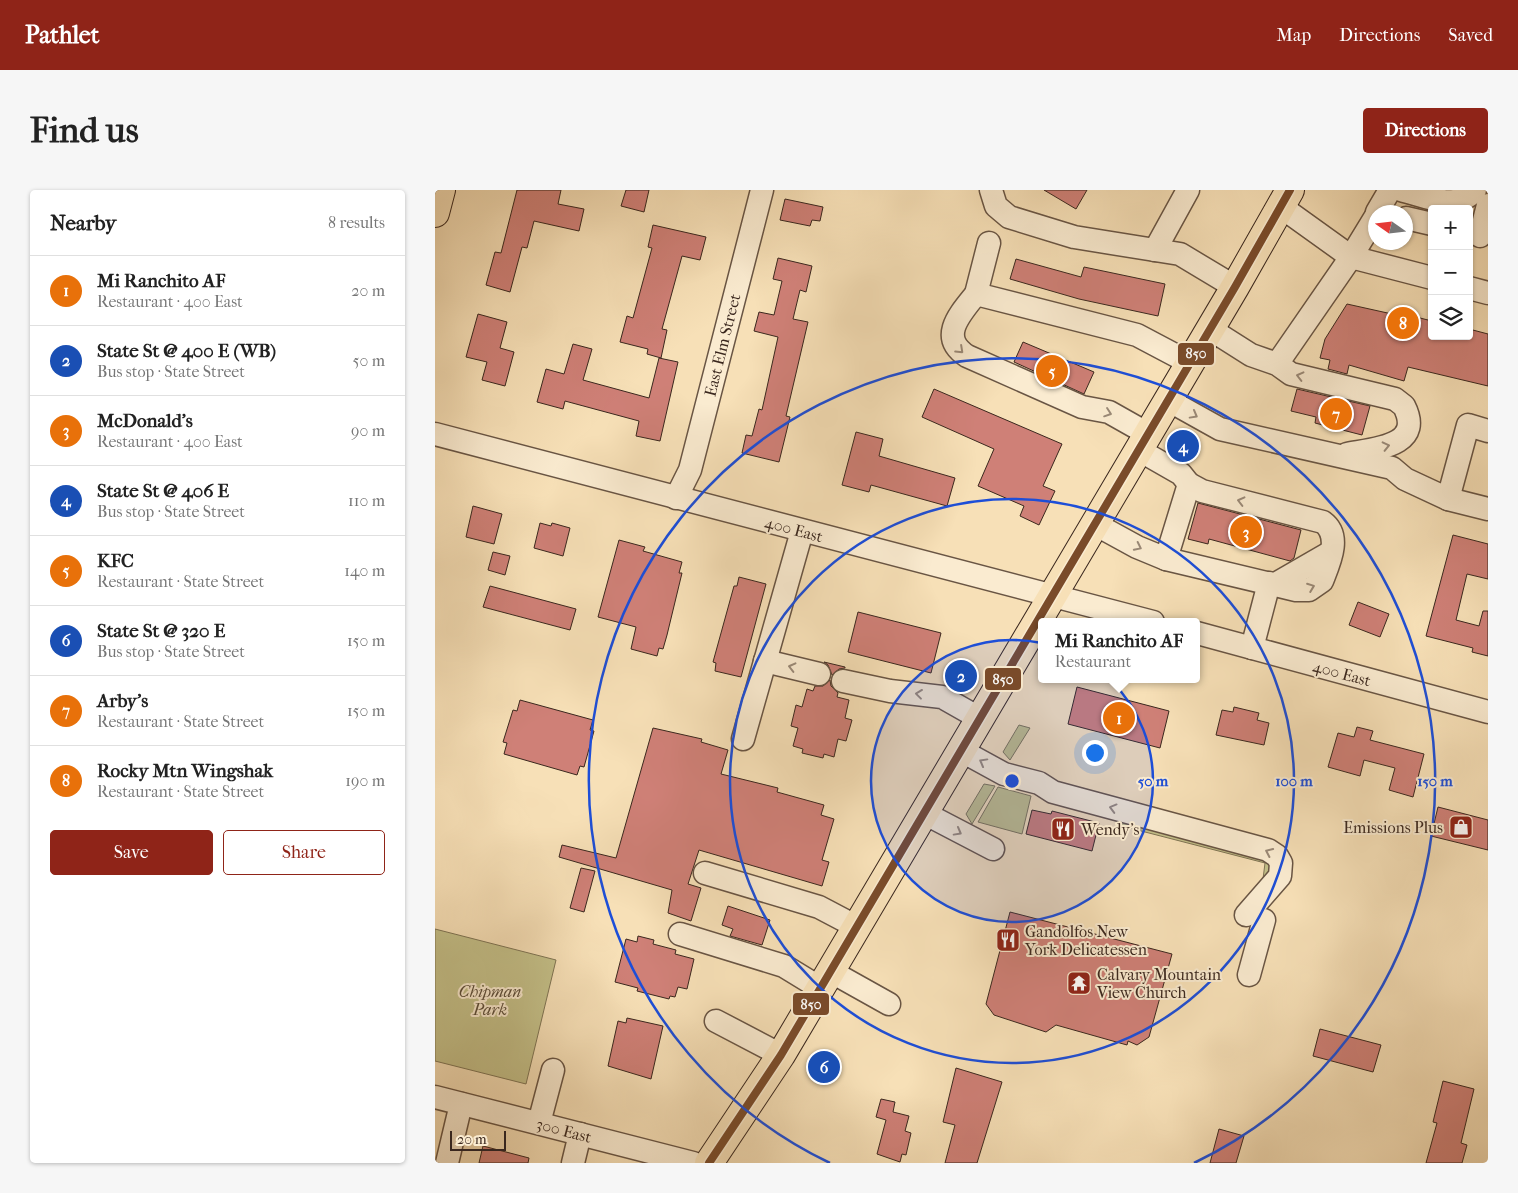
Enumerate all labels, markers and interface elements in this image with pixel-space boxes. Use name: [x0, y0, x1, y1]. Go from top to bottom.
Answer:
text: Pathlet: [25, 21, 99, 49]
text: Map: [1277, 25, 1311, 46]
text: Directions: [1339, 25, 1420, 46]
text: Saved: [1448, 25, 1493, 46]
button: Directions: [1363, 108, 1488, 153]
text: Find us: [30, 110, 139, 151]
north arrow: [1368, 205, 1413, 250]
map controls: [1428, 205, 1473, 340]
button: +: [1428, 205, 1473, 250]
text: Nearby: [50, 211, 116, 235]
text: 8 results: [328, 213, 385, 232]
button: −: [1428, 250, 1473, 295]
text: Mi Ranchito AF: [97, 270, 225, 292]
text: 1: [63, 281, 69, 300]
text: 20 m: [351, 281, 385, 300]
street label: East Elm Street: [701, 291, 745, 399]
text: Restaurant · 400 East: [97, 292, 243, 311]
button: layers: [1428, 295, 1473, 340]
pin: 8: [1387, 304, 1419, 342]
text: State St @ 400 E (WB): [97, 340, 276, 362]
line badge: 850: [1177, 342, 1215, 366]
one-way arrow: [954, 344, 963, 353]
text: 850: [1186, 345, 1207, 362]
text: 2: [62, 351, 70, 370]
text: 50 m: [353, 351, 385, 370]
pin: 5: [1036, 352, 1068, 390]
text: Bus stop · State Street: [97, 362, 245, 381]
one-way arrow: [1295, 371, 1304, 382]
pin: 7: [1320, 395, 1352, 433]
one-way arrow: [1103, 407, 1112, 417]
one-way arrow: [1189, 408, 1198, 418]
text: McDonald's: [97, 410, 193, 432]
text: 3: [63, 421, 69, 440]
text: 90 m: [351, 421, 385, 440]
pin: 4: [1167, 427, 1199, 465]
text: Restaurant · 400 East: [97, 432, 243, 451]
one-way arrow: [1382, 441, 1391, 452]
text: State St @ 406 E: [97, 480, 229, 502]
text: 4: [61, 491, 71, 510]
text: 110 m: [348, 491, 385, 510]
one-way arrow: [1236, 496, 1245, 507]
text: Bus stop · State Street: [97, 502, 245, 521]
street label: 400 East: [763, 513, 825, 546]
pin: 3: [1230, 513, 1262, 551]
one-way arrow: [1133, 541, 1142, 552]
text: KFC: [97, 550, 134, 572]
text: 5: [63, 561, 69, 580]
text: 140 m: [344, 561, 385, 580]
text: Restaurant · State Street: [97, 572, 264, 591]
one-way arrow: [1306, 583, 1315, 593]
popup: [1038, 618, 1200, 683]
text: State St @ 320 E: [97, 620, 225, 642]
text: Mi Ranchito AF: [1055, 630, 1183, 652]
text: 6: [62, 631, 70, 650]
text: 150 m: [347, 631, 385, 650]
text: Bus stop · State Street: [97, 642, 245, 661]
text: Restaurant: [1055, 652, 1131, 671]
pin: 2: [945, 657, 977, 695]
street label: 400 East: [1311, 657, 1373, 690]
one-way arrow: [789, 663, 797, 673]
line badge: 850: [984, 667, 1022, 691]
text: 850: [993, 671, 1014, 688]
one-way arrow: [915, 689, 923, 700]
text: Arby's: [97, 690, 148, 712]
pin: 1: [1103, 699, 1135, 737]
text: 7: [62, 701, 70, 720]
text: 150 m: [347, 701, 385, 720]
text: Restaurant · State Street: [97, 712, 264, 731]
your location: [1082, 740, 1108, 766]
one-way arrow: [979, 758, 988, 768]
text: Rocky Mtn Wingshak: [97, 760, 273, 782]
text: 8: [62, 771, 70, 790]
text: 190 m: [345, 771, 385, 790]
centre of rings: [1003, 772, 1021, 790]
text: 50 m: [1138, 772, 1169, 790]
text: 100 m: [1275, 772, 1313, 790]
text: 150 m: [1417, 772, 1453, 790]
text: Restaurant · State Street: [97, 782, 264, 801]
one-way arrow: [1109, 804, 1117, 814]
shop icon: Emissions Plus: [1448, 814, 1474, 840]
restaurant icon: Wendy's: [1050, 816, 1076, 842]
place label: Emissions Plus: [1343, 818, 1443, 837]
place label: Wendy's: [1080, 820, 1139, 839]
one-way arrow: [953, 826, 962, 836]
button: Save: [50, 830, 213, 875]
button: Share: [223, 830, 385, 875]
one-way arrow: [1265, 847, 1274, 858]
place label: Gandolfos New York Delicatessen: [1024, 922, 1148, 959]
restaurant icon: Gandolfos New York Delicatessen: [995, 927, 1021, 953]
place label: Calvary Mountain View Church: [1096, 965, 1222, 1002]
temple icon: Calvary Mountain View Church: [1066, 970, 1092, 996]
park label: Chipman Park: [459, 982, 521, 1019]
line badge: 850: [792, 992, 830, 1016]
text: 850: [801, 996, 822, 1013]
pin: 6: [808, 1048, 840, 1086]
street label: 300 East: [534, 1114, 594, 1147]
scale bar: [450, 1128, 506, 1151]
text: 20 m: [457, 1131, 487, 1148]

